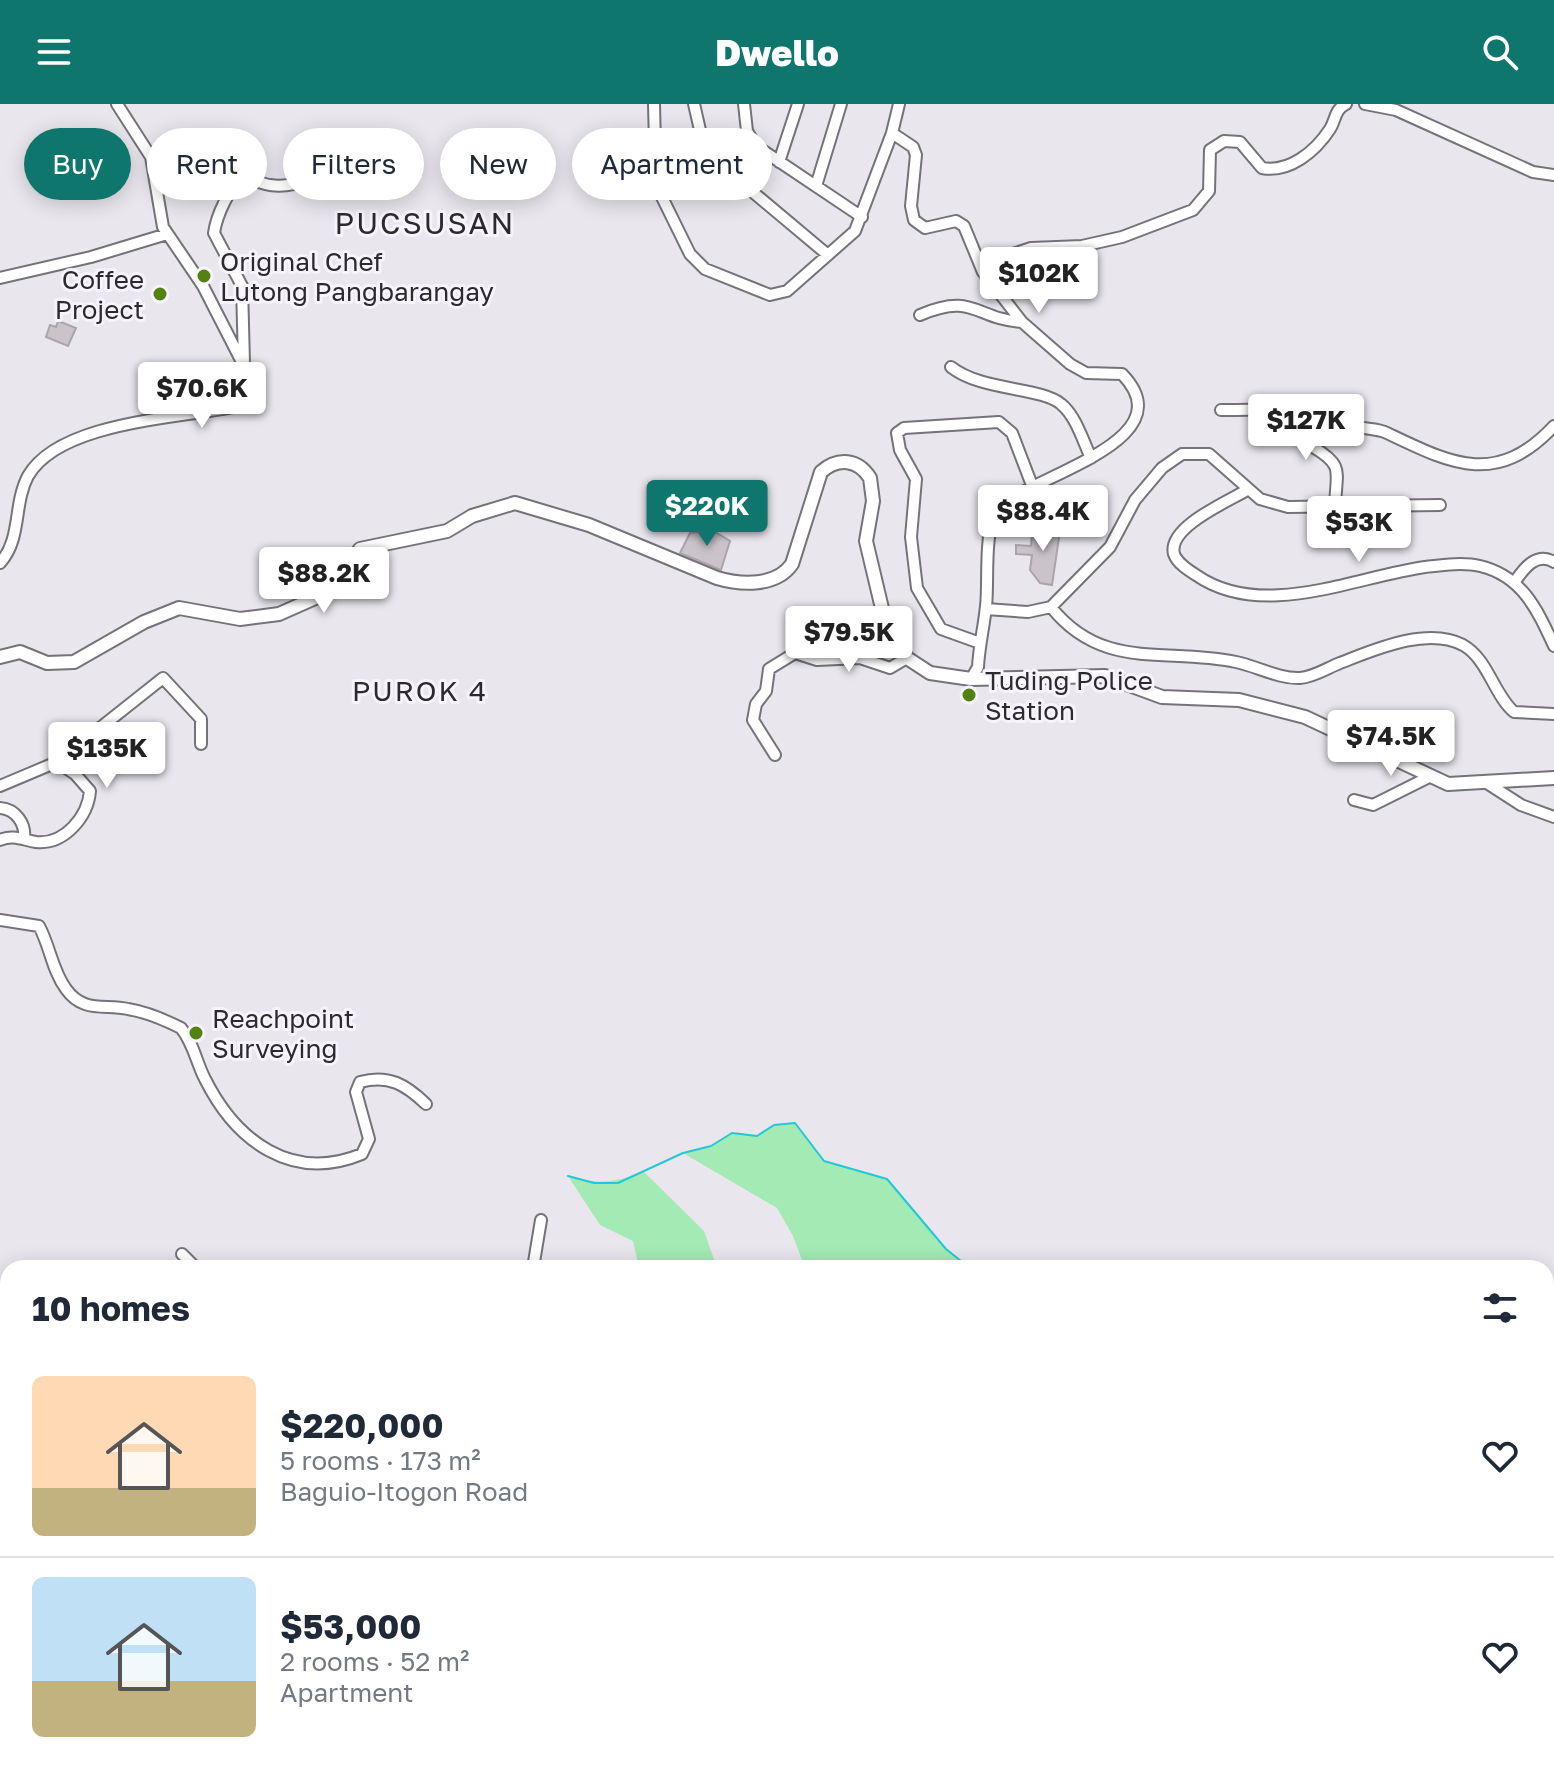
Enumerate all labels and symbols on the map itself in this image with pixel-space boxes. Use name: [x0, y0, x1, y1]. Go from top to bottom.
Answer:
district label: PUCSUSAN: [335, 205, 515, 241]
place label: Original Chef Lutong Pangbarangay: [220, 246, 494, 307]
pin: $102K: [983, 247, 1095, 315]
place label: Coffee Project: [55, 264, 144, 325]
marker: Original Chef Lutong Pangbarangay: [195, 267, 213, 285]
marker: Coffee Project: [151, 285, 169, 303]
pin: $70.6K: [137, 362, 267, 430]
pin: $127K: [1250, 394, 1362, 462]
pin: $220K: [651, 480, 763, 548]
pin: $88.4K: [978, 485, 1108, 553]
pin: $53K: [1312, 496, 1406, 564]
pin: $88.2K: [259, 547, 389, 615]
pin: $79.5K: [784, 606, 914, 674]
place label: Tuding Police Station: [985, 665, 1153, 726]
district label: PUROK 4: [352, 674, 488, 707]
marker: Tuding Police Station: [960, 686, 978, 704]
pin: $74.5K: [1326, 710, 1456, 778]
pin: $135K: [51, 722, 163, 790]
place label: Reachpoint Surveying: [212, 1003, 354, 1064]
marker: Reachpoint Surveying: [187, 1024, 205, 1042]

